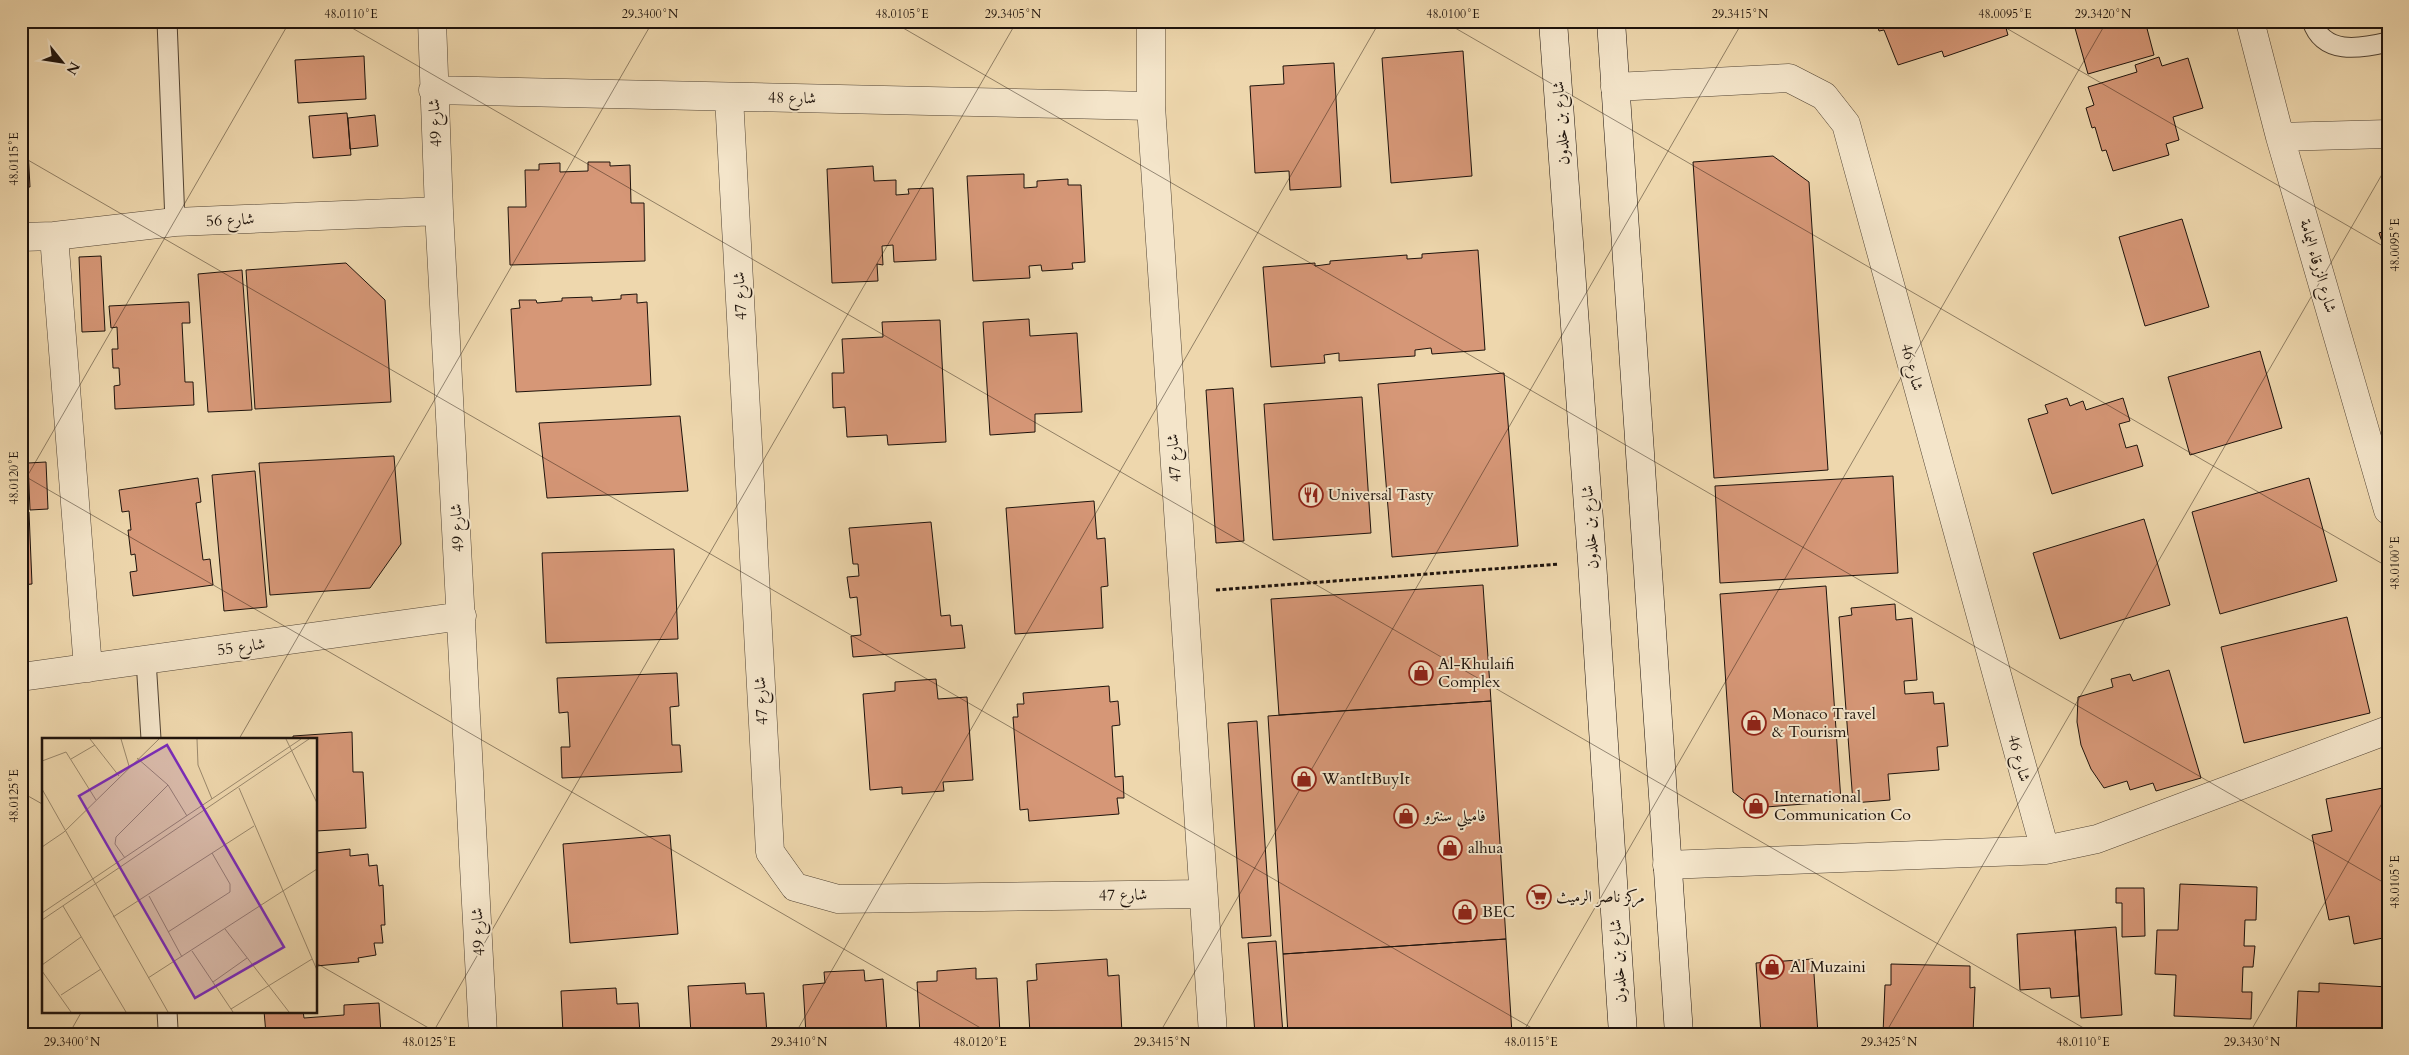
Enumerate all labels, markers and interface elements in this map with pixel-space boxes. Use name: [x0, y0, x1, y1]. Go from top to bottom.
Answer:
text: 48.0110°E: [324, 6, 378, 22]
text: 29.3400°N: [622, 6, 679, 22]
text: 48.0105°E: [875, 6, 929, 22]
text: 29.3405°N: [985, 6, 1042, 22]
text: 48.0100°E: [1426, 6, 1480, 22]
text: 29.3415°N: [1712, 6, 1769, 22]
text: 48.0095°E: [1978, 6, 2032, 22]
text: 29.3420°N: [2075, 6, 2132, 22]
north arrow: [38, 38, 88, 88]
text: N: [62, 58, 84, 78]
street label: شارع بن خلدون: [1547, 80, 1577, 166]
street label: شارع 48: [768, 87, 816, 111]
street label: شارع 49: [423, 98, 449, 148]
text: 48.0115°E: [6, 132, 22, 186]
street label: شارع 56: [205, 208, 255, 234]
street label: شارع الزرقاء اليمامة: [2292, 217, 2342, 316]
text: 48.0095°E: [2387, 218, 2403, 272]
street label: شارع 47: [728, 271, 754, 321]
street label: شارع 46: [1893, 341, 1929, 394]
street label: شارع 47: [1161, 433, 1189, 483]
text: 48.0120°E: [6, 451, 22, 505]
restaurant icon: Universal Tasty: [1298, 482, 1324, 508]
place label: Universal Tasty: [1328, 484, 1435, 506]
street label: شارع بن خلدون: [1576, 484, 1606, 570]
street label: شارع 49: [445, 503, 471, 553]
text: 48.0100°E: [2387, 536, 2403, 590]
street label: شارع 55: [215, 633, 267, 663]
place label: Al-Khulaifi Complex: [1438, 653, 1515, 693]
shop icon: Al-Khulaifi Complex: [1408, 660, 1434, 686]
street label: شارع 47: [749, 676, 775, 726]
place label: Monaco Travel & Tourism: [1772, 703, 1876, 743]
shop icon: Monaco Travel & Tourism: [1741, 710, 1767, 736]
street label: شارع 46: [2000, 732, 2036, 785]
inset map: [42, 738, 318, 1012]
shop icon: WantItBuyIt: [1291, 766, 1317, 792]
place label: WantItBuyIt: [1321, 768, 1410, 790]
text: 48.0125°E: [6, 769, 22, 823]
place label: International Communication Co: [1774, 786, 1911, 826]
shop icon: International Communication Co: [1743, 793, 1769, 819]
shop icon: فاميلي سنترو: [1393, 803, 1419, 829]
place label: فاميلي سنترو: [1422, 805, 1486, 831]
shop icon: alhua: [1437, 835, 1463, 861]
place label: alhua: [1468, 837, 1504, 859]
text: 48.0105°E: [2387, 855, 2403, 909]
street label: شارع 47: [1099, 884, 1147, 908]
supermarket icon: مركز ناصر الرميث: [1526, 884, 1552, 910]
place label: مركز ناصر الرميث: [1556, 886, 1645, 908]
shop icon: BEC: [1452, 899, 1478, 925]
place label: BEC: [1482, 901, 1515, 923]
street label: شارع 49: [466, 907, 492, 957]
street label: شارع بن خلدون: [1604, 918, 1634, 1004]
shop icon: Al Muzaini: [1759, 954, 1785, 980]
place label: Al Muzaini: [1790, 956, 1866, 978]
text: 29.3400°N: [44, 1034, 101, 1050]
text: 48.0125°E: [402, 1034, 456, 1050]
text: 29.3410°N: [771, 1034, 828, 1050]
text: 48.0120°E: [953, 1034, 1007, 1050]
text: 29.3415°N: [1134, 1034, 1191, 1050]
text: 48.0115°E: [1504, 1034, 1558, 1050]
text: 29.3425°N: [1861, 1034, 1918, 1050]
text: 48.0110°E: [2056, 1034, 2110, 1050]
text: 29.3430°N: [2224, 1034, 2281, 1050]

